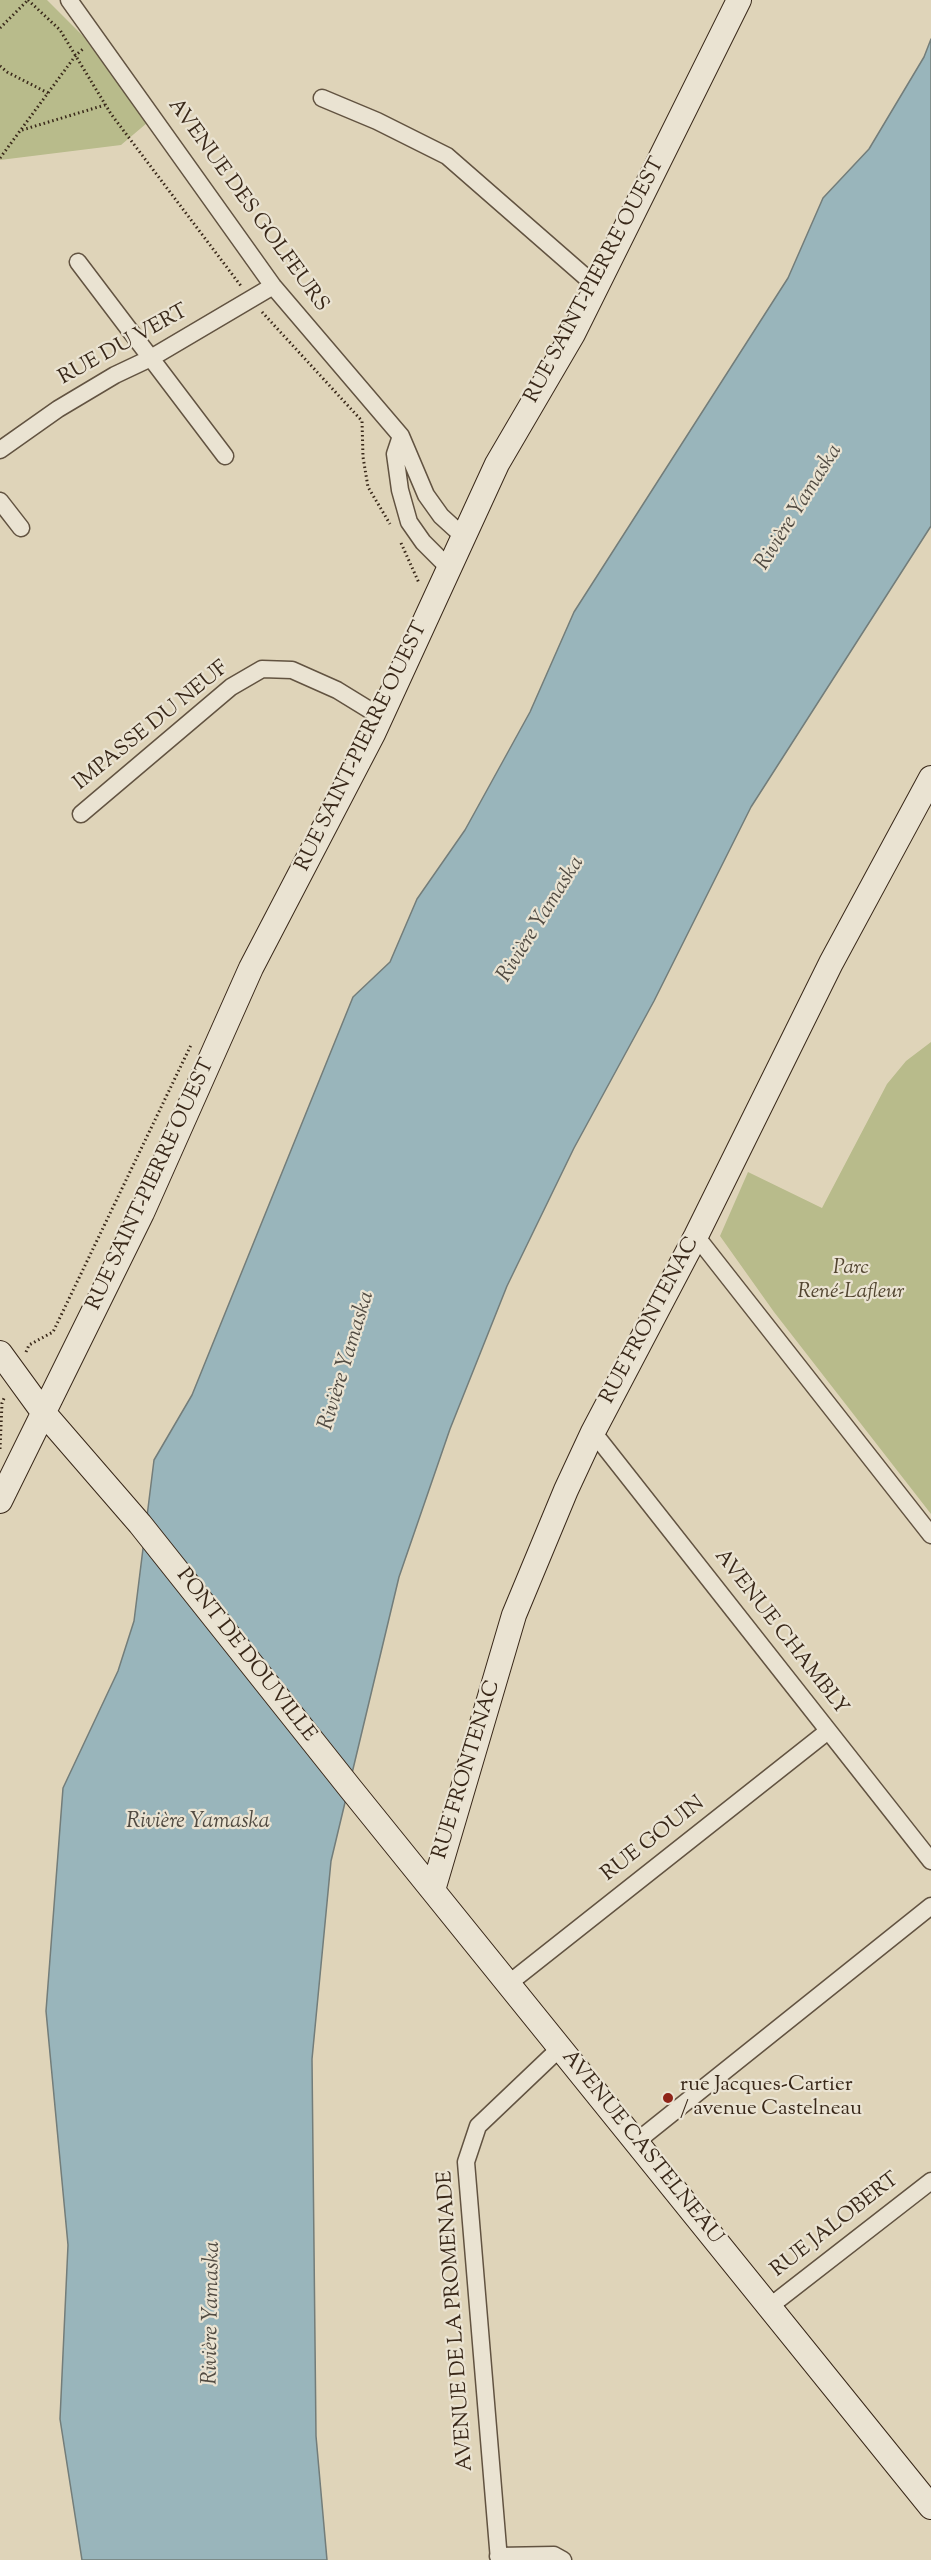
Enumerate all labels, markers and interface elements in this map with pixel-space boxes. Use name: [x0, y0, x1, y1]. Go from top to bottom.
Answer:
street label: AVENUE DES GOLFEURS: [161, 94, 333, 318]
street label: RUE SAINT-PIERRE OUEST: [520, 154, 672, 408]
street label: RUE DU VERT: [55, 300, 193, 392]
water label: Rivière Yamaska: [751, 440, 849, 576]
street label: RUE SAINT-PIERRE OUEST: [292, 618, 434, 876]
street label: IMPASSE DU NEUF: [70, 657, 234, 797]
water label: Rivière Yamaska: [493, 852, 591, 988]
street label: RUE SAINT-PIERRE OUEST: [83, 1055, 221, 1315]
street label: RUE FRONTENAC: [596, 1233, 706, 1409]
park label: Parc René-Lafleur: [798, 1256, 904, 1306]
water label: Rivière Yamaska: [314, 1288, 382, 1434]
street label: AVENUE CHAMBLY: [708, 1545, 852, 1721]
street label: PONT DE DOUVILLE: [170, 1564, 320, 1748]
street label: RUE FRONTENAC: [429, 1678, 507, 1862]
street label: RUE GOUIN: [597, 1792, 711, 1888]
water label: Rivière Yamaska: [126, 1810, 270, 1836]
street label: AVENUE CASTELNEAU: [555, 2046, 727, 2250]
place label: rue Jacques-Cartier / avenue Castelneau: [680, 2073, 862, 2123]
marker: rue Jacques-Cartier / avenue Castelneau: [661, 2091, 675, 2105]
street label: RUE JALOBERT: [767, 2168, 905, 2284]
street label: AVENUE DE LA PROMENADE: [434, 2170, 480, 2472]
water label: Rivière Yamaska: [199, 2241, 227, 2385]

